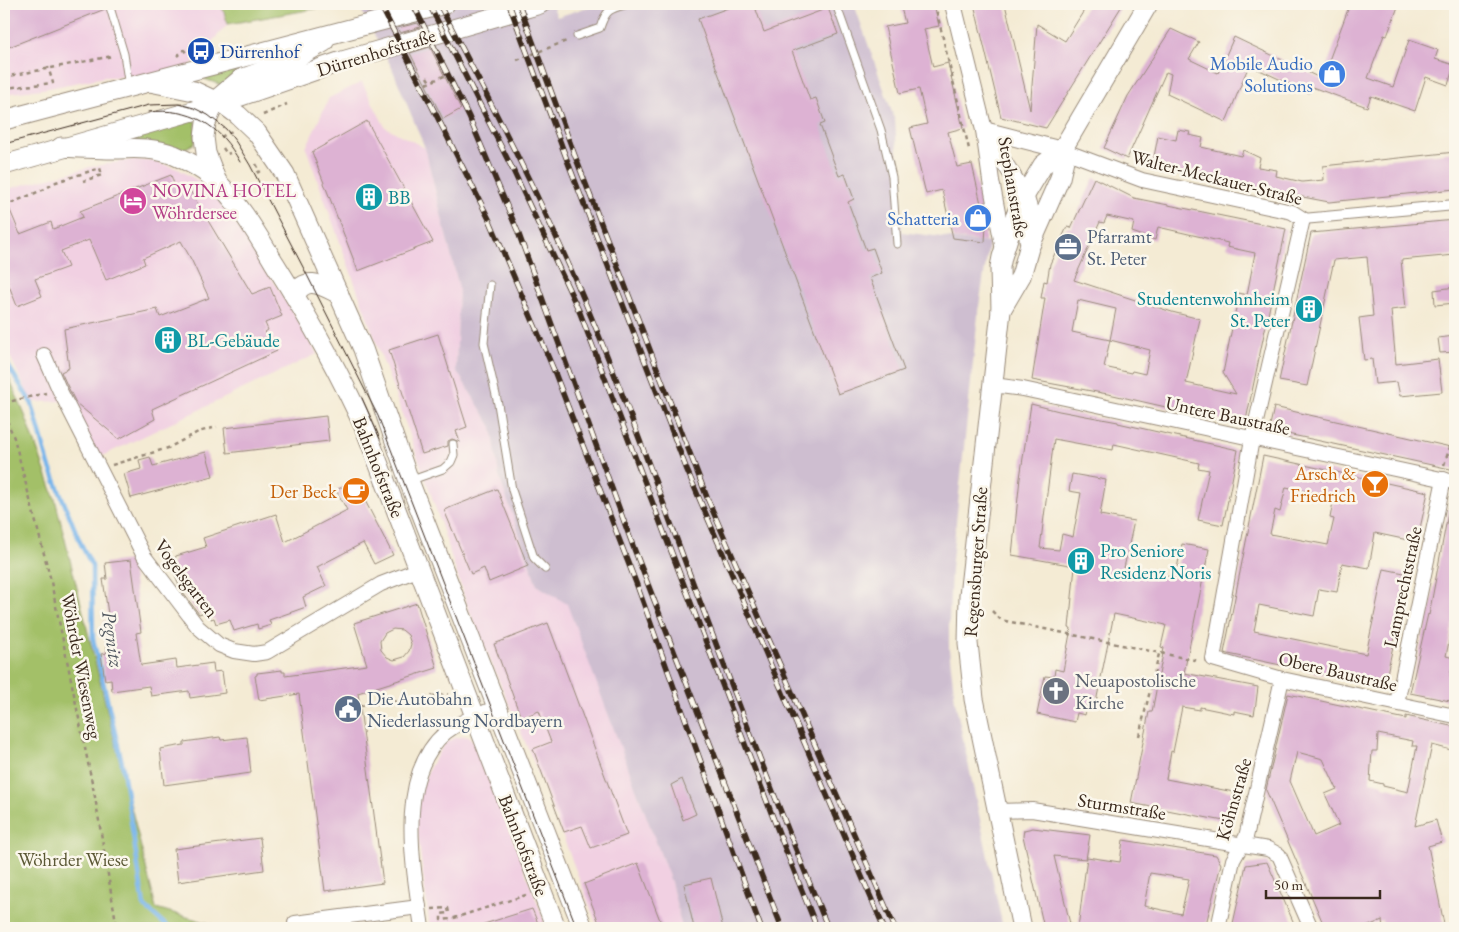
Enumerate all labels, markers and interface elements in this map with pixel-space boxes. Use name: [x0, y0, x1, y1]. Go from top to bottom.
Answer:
street label: Dürrenhofstraße: [314, 23, 438, 82]
bus stop icon: Dürrenhof: [186, 36, 216, 66]
place label: Dürrenhof: [220, 39, 302, 64]
place label: Mobile Audio Solutions: [1210, 51, 1313, 98]
shop icon: Mobile Audio Solutions: [1317, 59, 1347, 89]
street label: Stephanstraße: [992, 135, 1035, 240]
street label: Walter-Meckauer-Straße: [1129, 144, 1305, 211]
place label: NOVINA HOTEL Wöhrdersee: [152, 178, 296, 225]
building icon: BB: [354, 182, 384, 212]
place label: BB: [388, 185, 410, 210]
hotel icon: NOVINA HOTEL Wöhrdersee: [118, 186, 148, 216]
shop icon: Schatteria: [963, 203, 993, 233]
place label: Schatteria: [887, 206, 959, 231]
place label: Pfarramt St. Peter: [1087, 224, 1152, 271]
office icon: Pfarramt St. Peter: [1053, 232, 1083, 262]
place label: Studentenwohnheim St. Peter: [1137, 286, 1291, 333]
building icon: Studentenwohnheim St. Peter: [1294, 294, 1324, 324]
building icon: BL-Gebäude: [153, 325, 183, 355]
place label: BL-Gebäude: [187, 328, 280, 353]
street label: Untere Baustraße: [1163, 390, 1292, 441]
street label: Bahnhofstraße: [347, 413, 410, 521]
place label: Arsch & Friedrich: [1290, 461, 1356, 508]
bar icon: Arsch & Friedrich: [1360, 469, 1390, 499]
cafe icon: Der Beck: [341, 476, 371, 506]
place label: Der Beck: [270, 479, 338, 504]
street label: Regensburger Straße: [958, 486, 993, 638]
street label: Lamprechtstraße: [1377, 524, 1428, 650]
street label: Vogelsgarten: [149, 534, 224, 623]
place label: Pro Seniore Residenz Noris: [1100, 538, 1211, 585]
building icon: Pro Seniore Residenz Noris: [1066, 546, 1096, 576]
street label: Wöhrder Wiesenweg: [55, 591, 108, 742]
water label: Pegnitz: [96, 609, 130, 670]
street label: Obere Baustraße: [1276, 646, 1400, 697]
place label: Neuapostolische Kirche: [1075, 668, 1196, 715]
church icon: Neuapostolische Kirche: [1041, 676, 1071, 706]
place label: Die Autobahn Niederlassung Nordbayern: [367, 686, 563, 733]
public building icon: Die Autobahn Niederlassung Nordbayern: [333, 694, 363, 724]
street label: Köhnstraße: [1210, 755, 1257, 843]
street label: Sturmstraße: [1076, 787, 1168, 826]
street label: Bahnhofstraße: [493, 791, 554, 900]
park label: Wöhrder Wiese: [18, 847, 128, 872]
scale bar: [1266, 867, 1380, 899]
text: 50 m: [1274, 875, 1303, 894]

